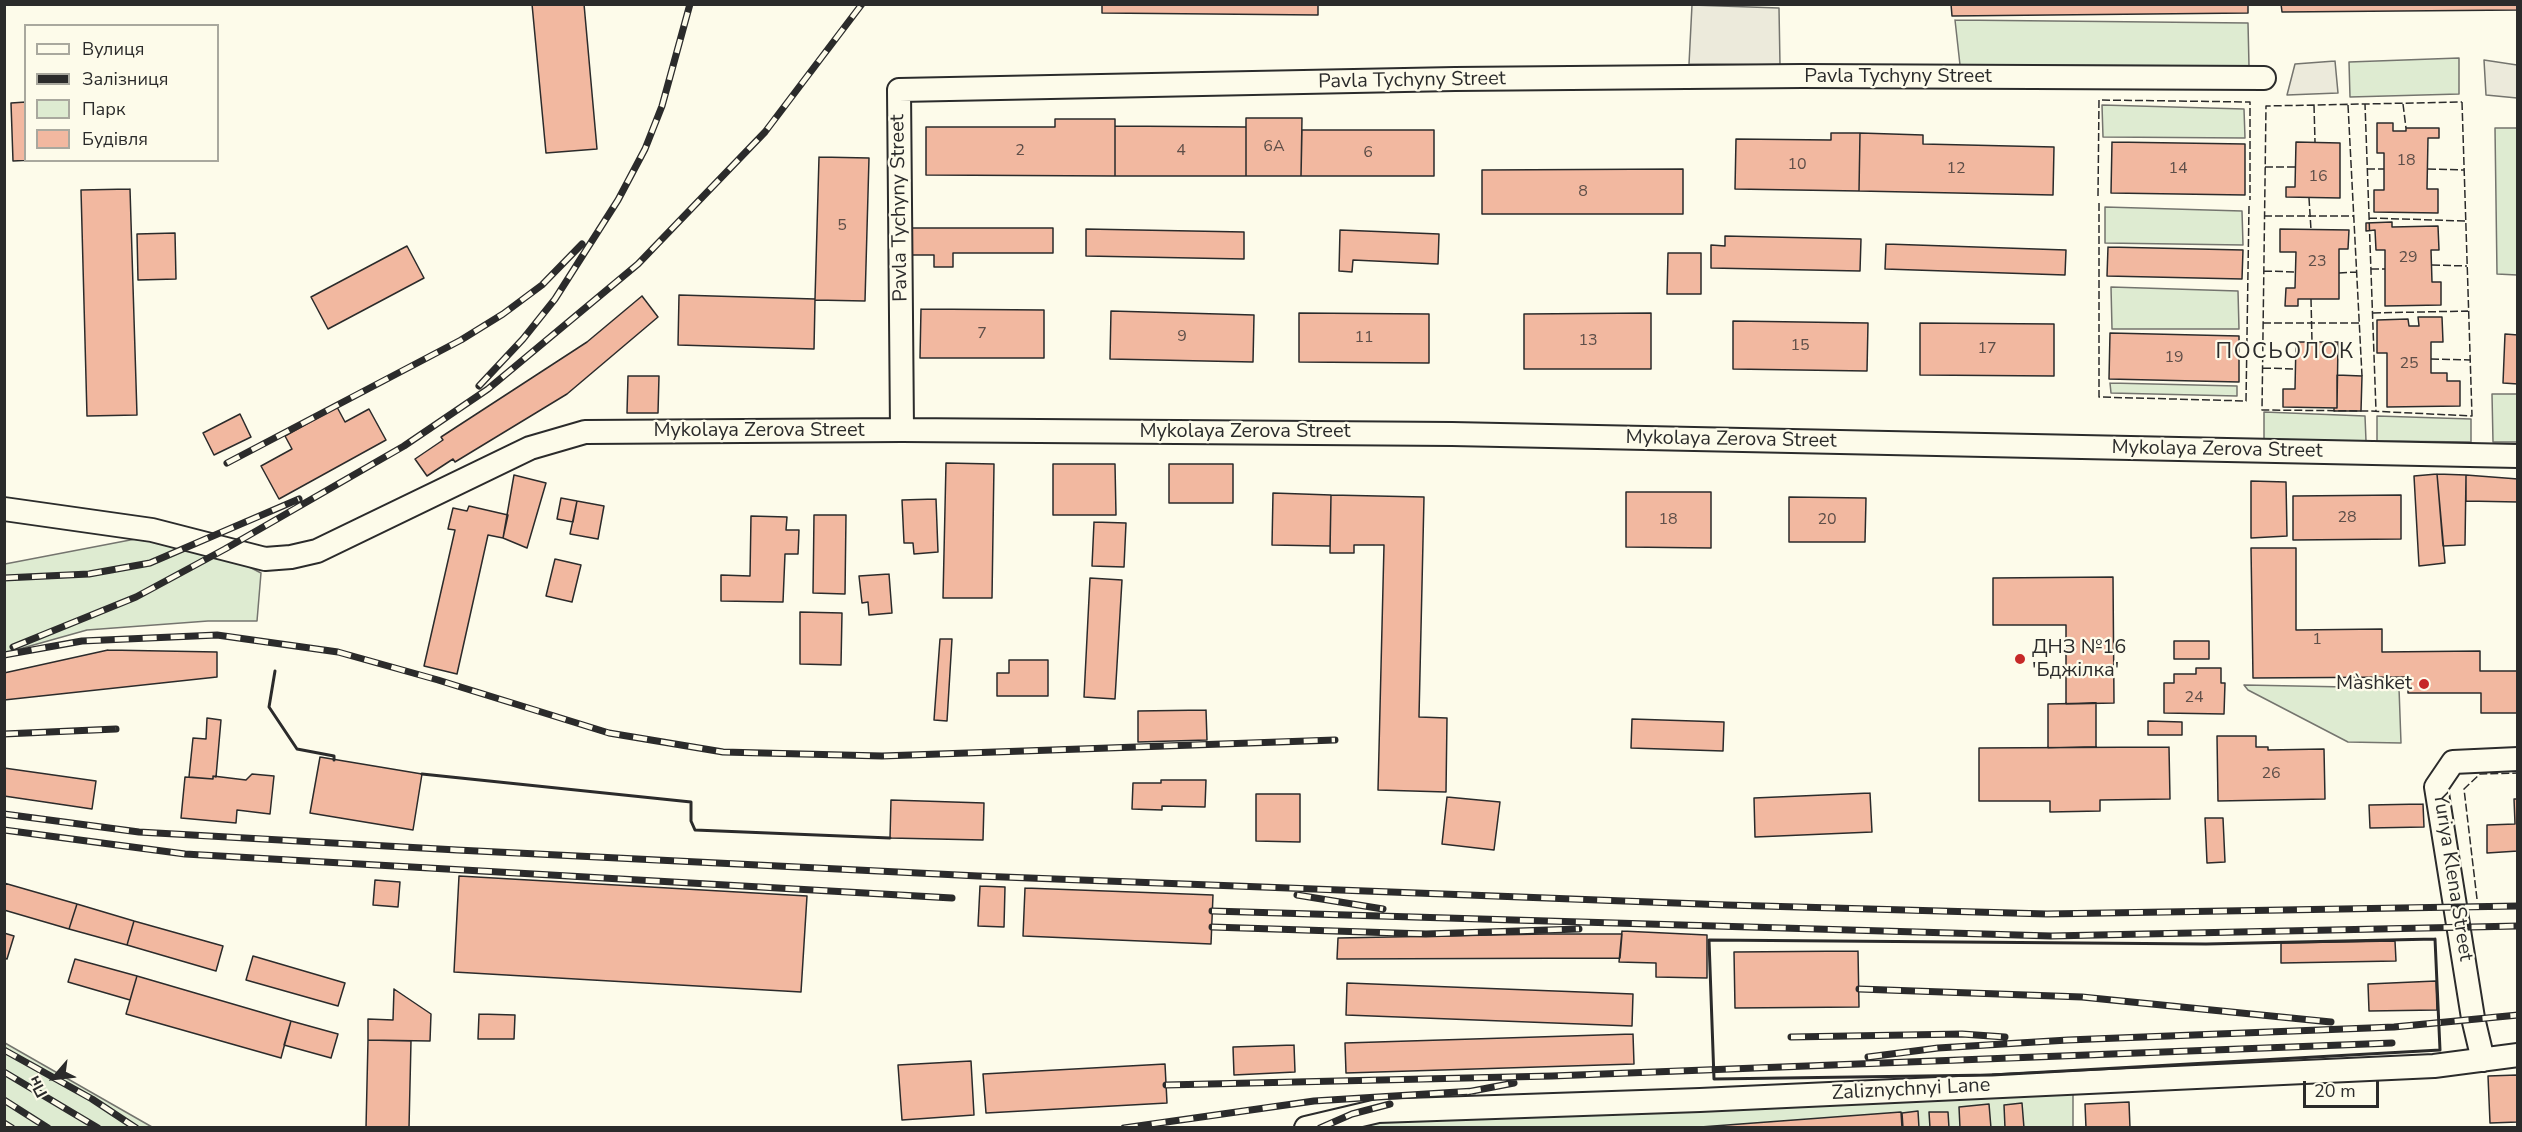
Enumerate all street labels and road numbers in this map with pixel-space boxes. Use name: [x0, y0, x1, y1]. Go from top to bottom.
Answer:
street label: Pavla Tychyny Street: [1804, 65, 1992, 89]
street label: Pavla Tychyny Street: [1318, 67, 1506, 95]
street label: Pavla Tychyny Street: [886, 114, 914, 302]
street label: Mykolaya Zerova Street: [653, 419, 865, 443]
street label: Mykolaya Zerova Street: [1139, 420, 1351, 444]
street label: Mykolaya Zerova Street: [1625, 426, 1837, 454]
street label: Mykolaya Zerova Street: [2111, 436, 2323, 464]
street label: Yuriya Klena Street: [2427, 791, 2477, 963]
street label: Zaliznychnyi Lane: [1831, 1074, 1991, 1106]

